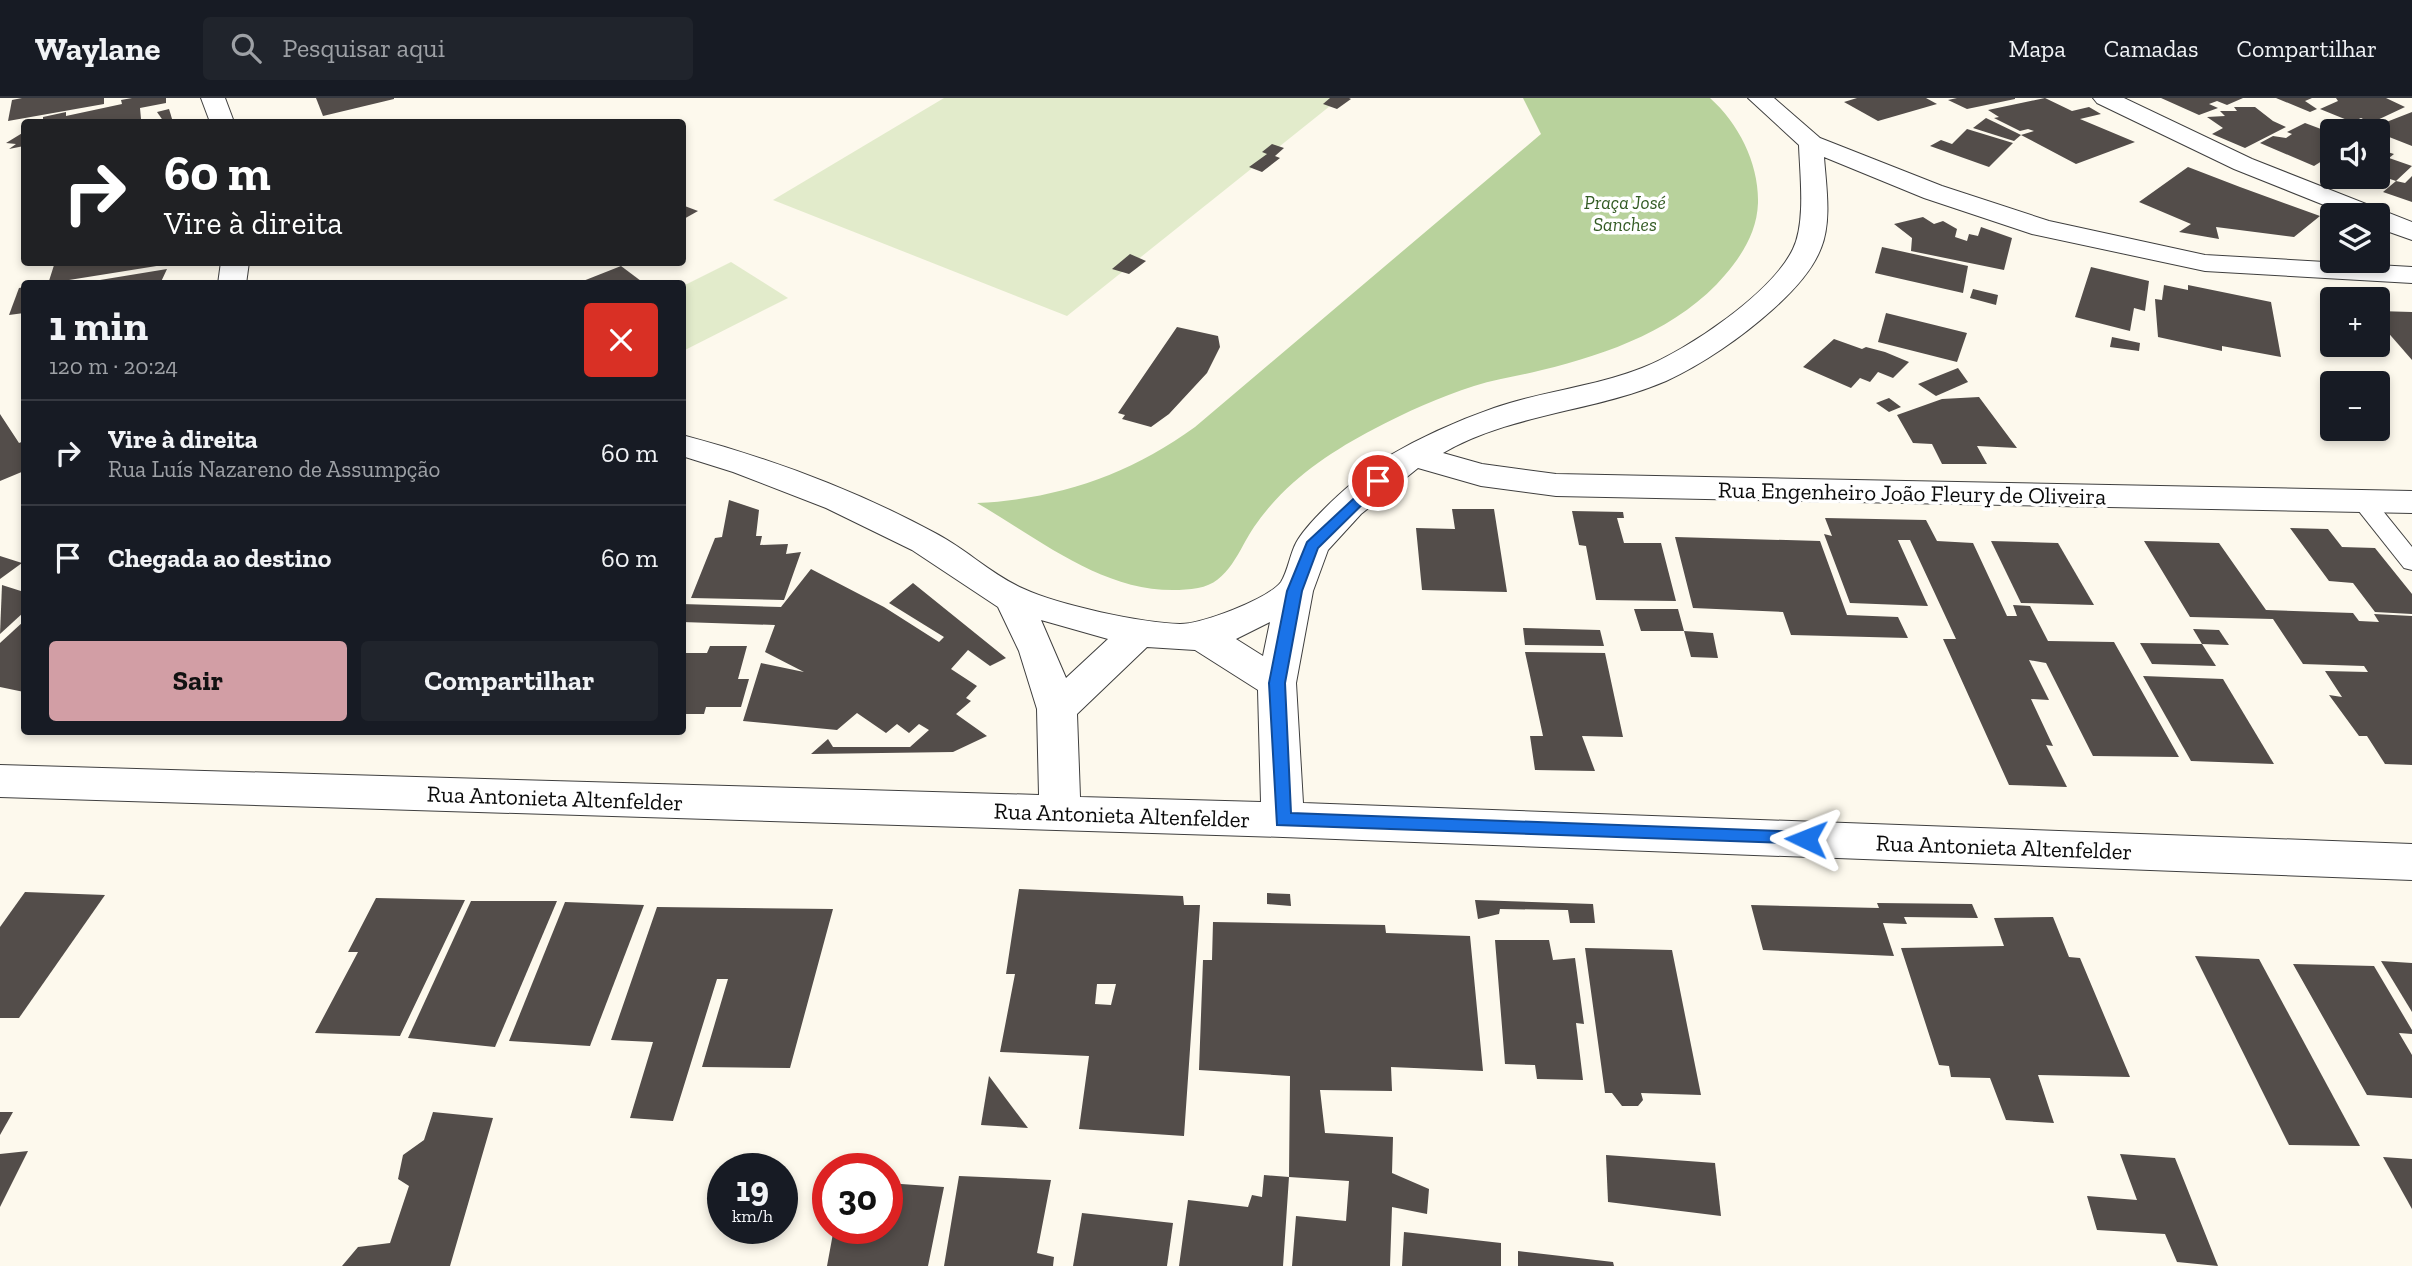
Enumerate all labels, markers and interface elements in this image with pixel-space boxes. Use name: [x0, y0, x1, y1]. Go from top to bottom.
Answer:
search box: [203, 17, 693, 80]
text: Waylane: [35, 29, 161, 68]
icon: search: [227, 29, 265, 67]
text: Pesquisar aqui: [283, 32, 445, 64]
text: Mapa: [2008, 34, 2066, 63]
text: Camadas: [2104, 34, 2198, 63]
text: Compartilhar: [2236, 34, 2377, 63]
map controls: [2320, 119, 2390, 441]
button: sound: [2320, 119, 2390, 189]
text: 60 m: [164, 144, 271, 203]
icon: right: [49, 147, 140, 238]
park label: Praça José Sanches: [1584, 191, 1666, 236]
button: layers: [2320, 203, 2390, 273]
text: Vire à direita: [164, 204, 343, 242]
button: +: [2320, 287, 2390, 357]
text: 1 min: [49, 300, 148, 351]
button: close: [584, 303, 658, 377]
text: 120 m · 20:24: [49, 352, 178, 380]
button: −: [2320, 371, 2390, 441]
text: Vire à direita: [108, 423, 258, 455]
icon: right: [49, 434, 87, 472]
text: 60 m: [601, 437, 658, 469]
pin: [1348, 451, 1408, 511]
text: Rua Luís Nazareno de Assumpção: [108, 455, 440, 483]
icon: arrive: [1359, 462, 1397, 500]
street label: Rua Engenheiro João Fleury de Oliveira: [1718, 476, 2106, 510]
icon: arrive: [49, 539, 87, 577]
text: Chegada ao destino: [108, 542, 331, 574]
text: 60 m: [601, 542, 658, 574]
button: Sair: [49, 641, 347, 721]
button: Compartilhar: [361, 641, 658, 721]
street label: Rua Antonieta Altenfelder: [426, 780, 684, 816]
street label: Rua Antonieta Altenfelder: [993, 797, 1251, 833]
position arrow: [1769, 802, 1843, 876]
street label: Rua Antonieta Altenfelder: [1875, 829, 2133, 865]
speed limit sign: 30: [812, 1153, 903, 1244]
text: 19: [736, 1168, 769, 1210]
text: km/h: [732, 1205, 773, 1227]

